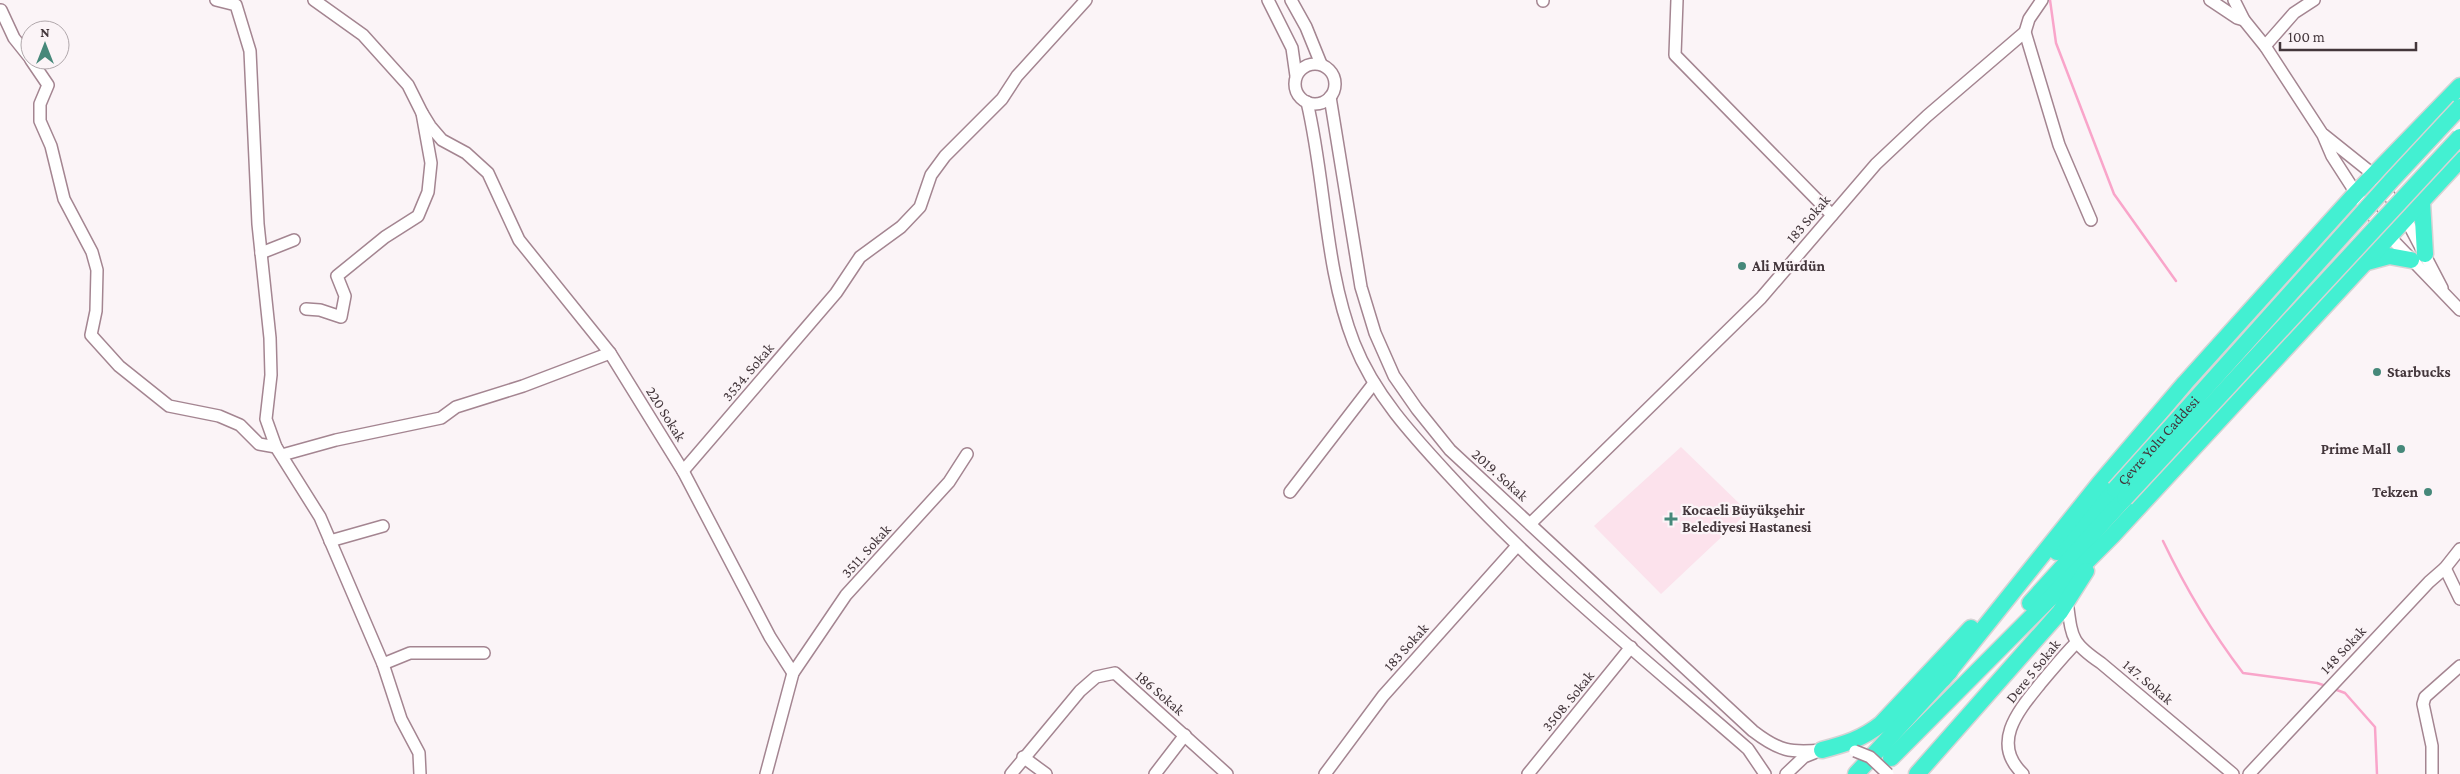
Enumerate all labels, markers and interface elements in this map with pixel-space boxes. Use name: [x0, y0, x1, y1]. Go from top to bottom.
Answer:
north arrow: [20, 20, 70, 70]
scale bar: [2280, 20, 2416, 52]
text: N: [40, 24, 50, 40]
text: 100 m: [2288, 29, 2325, 45]
street label: 183 Sokak: [1783, 191, 1834, 246]
place label: Ali Mürdün: [1751, 258, 1825, 274]
marker: Ali Mürdün: [1736, 260, 1748, 272]
street label: 3534. Sokak: [719, 339, 777, 404]
place label: Starbucks: [2387, 364, 2451, 380]
marker: Starbucks: [2371, 366, 2383, 378]
street label: 220 Sokak: [643, 384, 689, 445]
street label: Çevre Yolu Caddesi: [2114, 393, 2202, 489]
place label: Prime Mall: [2321, 441, 2392, 457]
marker: Prime Mall: [2395, 443, 2407, 455]
street label: 2019. Sokak: [1469, 446, 1532, 505]
place label: Tekzen: [2372, 484, 2418, 500]
marker: Tekzen: [2422, 486, 2434, 498]
place label: Kocaeli Büyükşehir Belediyesi Hastanesi: [1682, 502, 1812, 535]
marker: Kocaeli Büyükşehir Belediyesi Hastanesi: [1664, 512, 1678, 526]
street label: 3511. Sokak: [838, 521, 895, 581]
street label: 183 Sokak: [1381, 619, 1432, 674]
street label: 148 Sokak: [2317, 622, 2370, 677]
street label: Dere 5 Sokak: [2003, 636, 2064, 706]
street label: 147. Sokak: [2120, 656, 2177, 708]
street label: 3508. Sokak: [1539, 667, 1598, 734]
street label: 186 Sokak: [1132, 668, 1188, 719]

